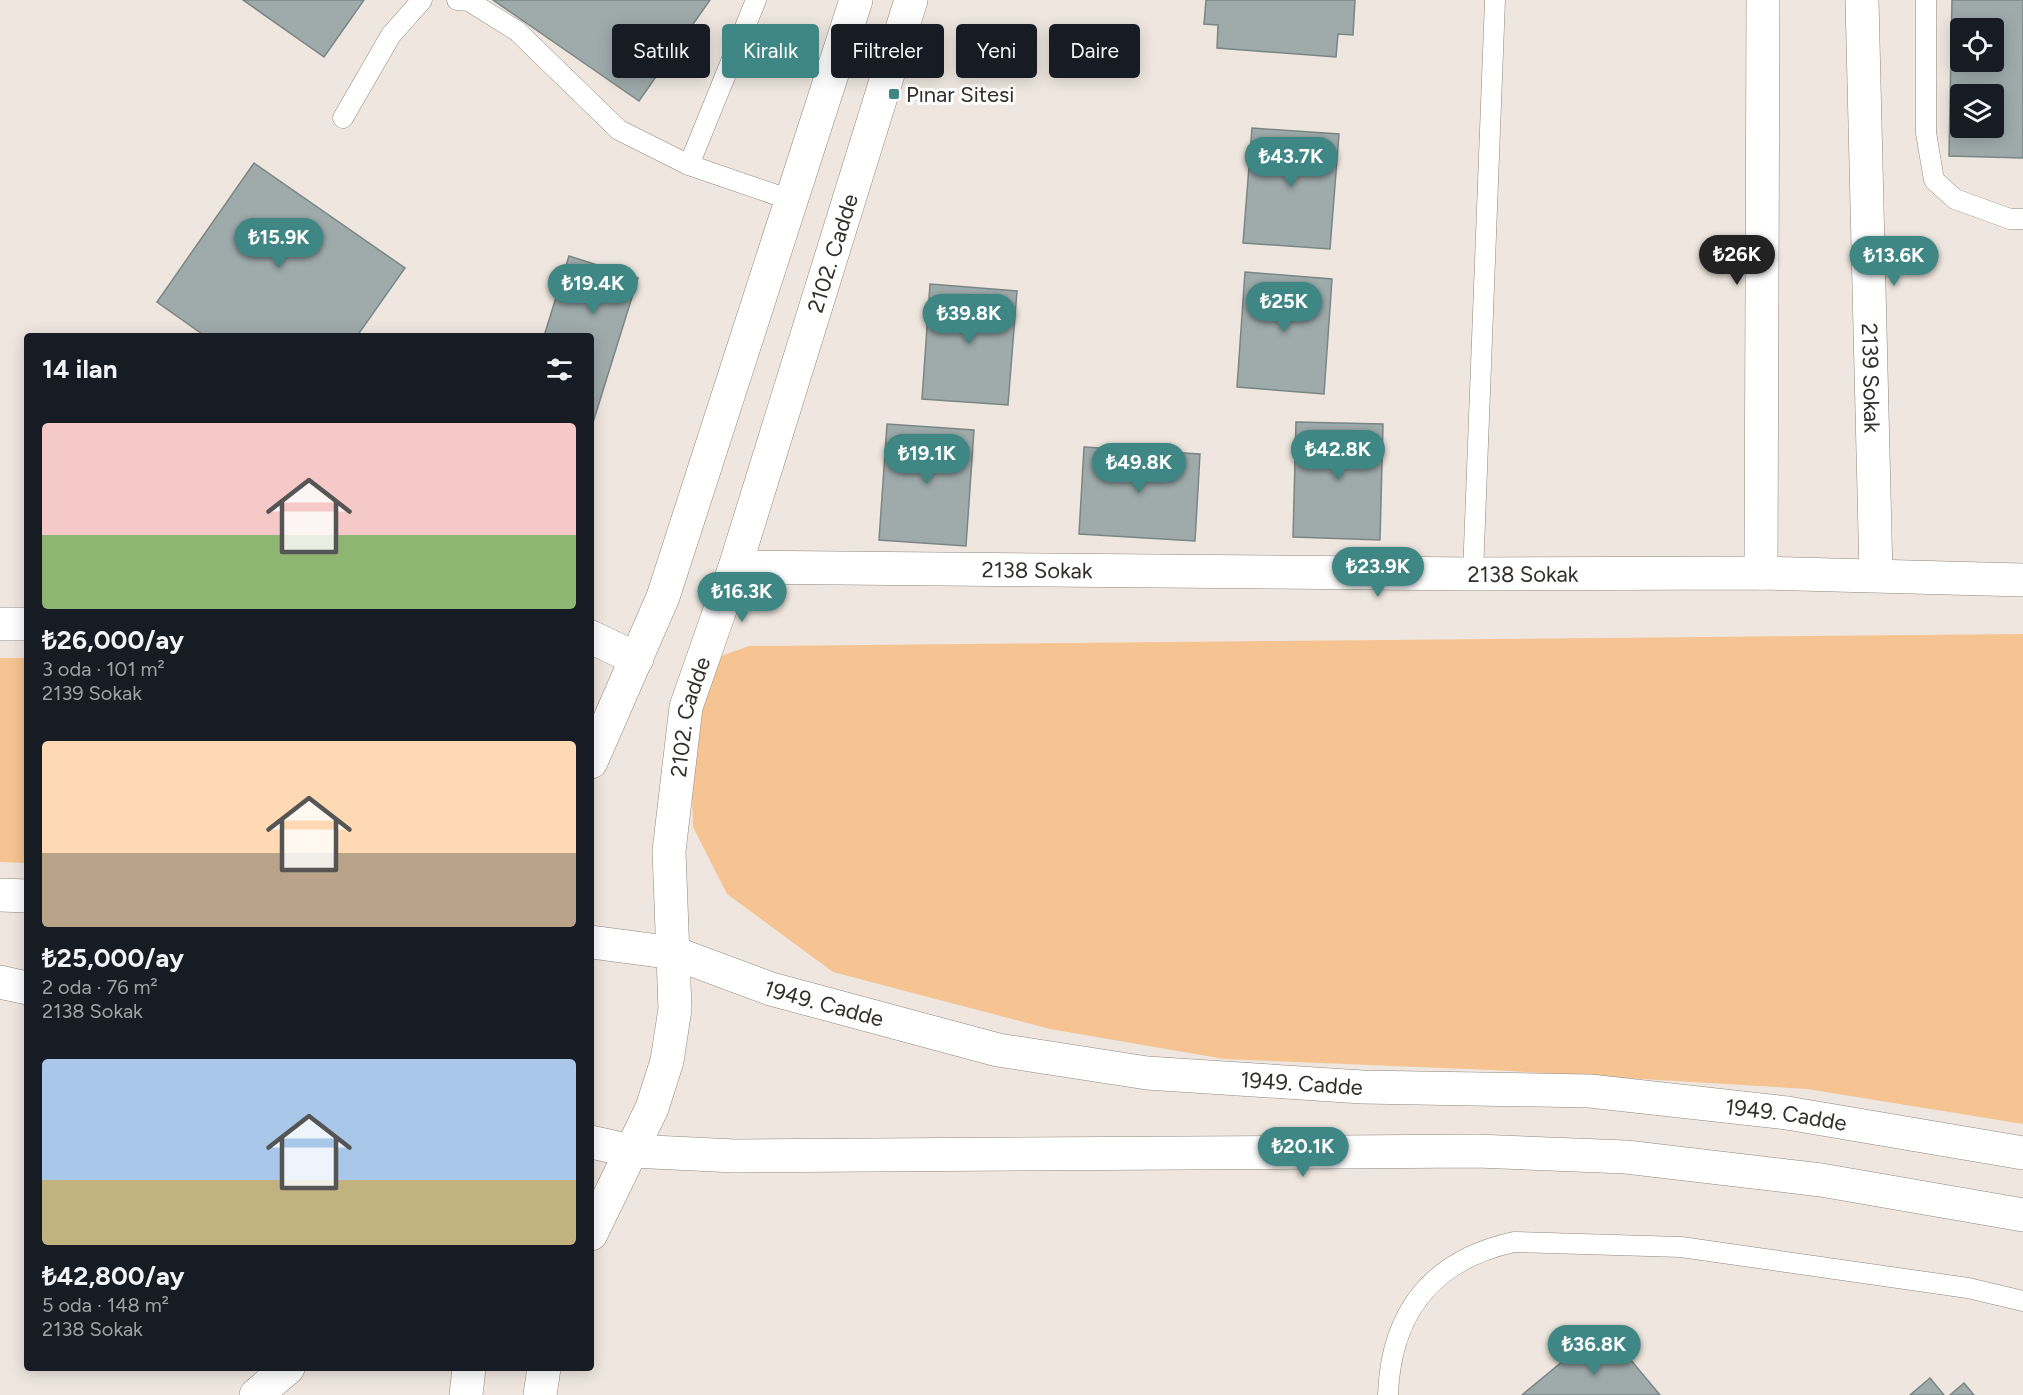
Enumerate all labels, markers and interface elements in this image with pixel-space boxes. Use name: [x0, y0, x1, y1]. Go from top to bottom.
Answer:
map controls: [1950, 18, 2004, 138]
button: locate: [1950, 18, 2004, 72]
chip: Satılık: [612, 24, 710, 78]
chip: Kiralık: [722, 24, 819, 78]
chip: Filtreler: [831, 24, 944, 78]
chip: Yeni: [956, 24, 1037, 78]
chip: Daire: [1049, 24, 1140, 78]
place label: Pınar Sitesi: [906, 81, 1014, 108]
button: layers: [1950, 84, 2004, 138]
marker: Pınar Sitesi: [887, 87, 901, 101]
pin: ₺43.7K: [1242, 137, 1340, 188]
text: ₺43.7K: [1259, 144, 1323, 168]
street label: 2102. Cadde: [802, 191, 864, 316]
pin: ₺15.9K: [230, 218, 328, 269]
text: ₺15.9K: [248, 225, 310, 249]
pin: ₺26K: [1701, 235, 1773, 286]
pin: ₺13.6K: [1845, 236, 1943, 287]
text: ₺26K: [1713, 242, 1761, 266]
text: ₺13.6K: [1864, 243, 1924, 267]
pin: ₺19.4K: [544, 264, 642, 315]
text: ₺19.4K: [562, 271, 624, 295]
pin: ₺25K: [1248, 282, 1320, 333]
text: ₺25K: [1260, 289, 1308, 313]
pin: ₺39.8K: [920, 294, 1018, 345]
text: ₺39.8K: [937, 301, 1001, 325]
street label: 2139 Sokak: [1856, 323, 1886, 433]
text: 14 ilan: [42, 353, 117, 385]
icon: filters: [543, 353, 576, 386]
pin: ₺42.8K: [1289, 430, 1387, 481]
pin: ₺19.1K: [878, 434, 976, 485]
text: ₺42.8K: [1305, 437, 1371, 461]
text: ₺19.1K: [898, 441, 956, 465]
pin: ₺49.8K: [1090, 443, 1188, 494]
text: ₺49.8K: [1106, 450, 1172, 474]
icon: home: [255, 462, 363, 570]
pin: ₺23.9K: [1329, 547, 1427, 598]
text: ₺23.9K: [1346, 554, 1410, 578]
street label: 2138 Sokak: [981, 556, 1093, 584]
street label: 2138 Sokak: [1467, 561, 1579, 588]
pin: ₺16.3K: [693, 572, 791, 623]
text: ₺16.3K: [712, 579, 772, 603]
text: ₺26,000/ay: [42, 624, 184, 656]
street label: 2102. Cadde: [665, 653, 717, 779]
text: 3 oda · 101 m²: [42, 657, 165, 681]
text: 2139 Sokak: [42, 681, 142, 705]
icon: home: [255, 780, 363, 888]
text: ₺25,000/ay: [42, 942, 184, 974]
text: 2 oda · 76 m²: [42, 975, 158, 999]
street label: 1949. Cadde: [760, 975, 887, 1033]
text: 2138 Sokak: [42, 999, 143, 1023]
street label: 1949. Cadde: [1240, 1066, 1364, 1101]
street label: 1949. Cadde: [1724, 1093, 1849, 1137]
icon: home: [255, 1098, 363, 1206]
pin: ₺20.1K: [1254, 1127, 1352, 1178]
text: ₺20.1K: [1272, 1134, 1334, 1158]
text: ₺42,800/ay: [42, 1260, 184, 1292]
text: 5 oda · 148 m²: [42, 1293, 169, 1317]
text: 2138 Sokak: [42, 1317, 143, 1341]
pin: ₺36.8K: [1545, 1325, 1643, 1376]
text: ₺36.8K: [1562, 1332, 1626, 1356]

